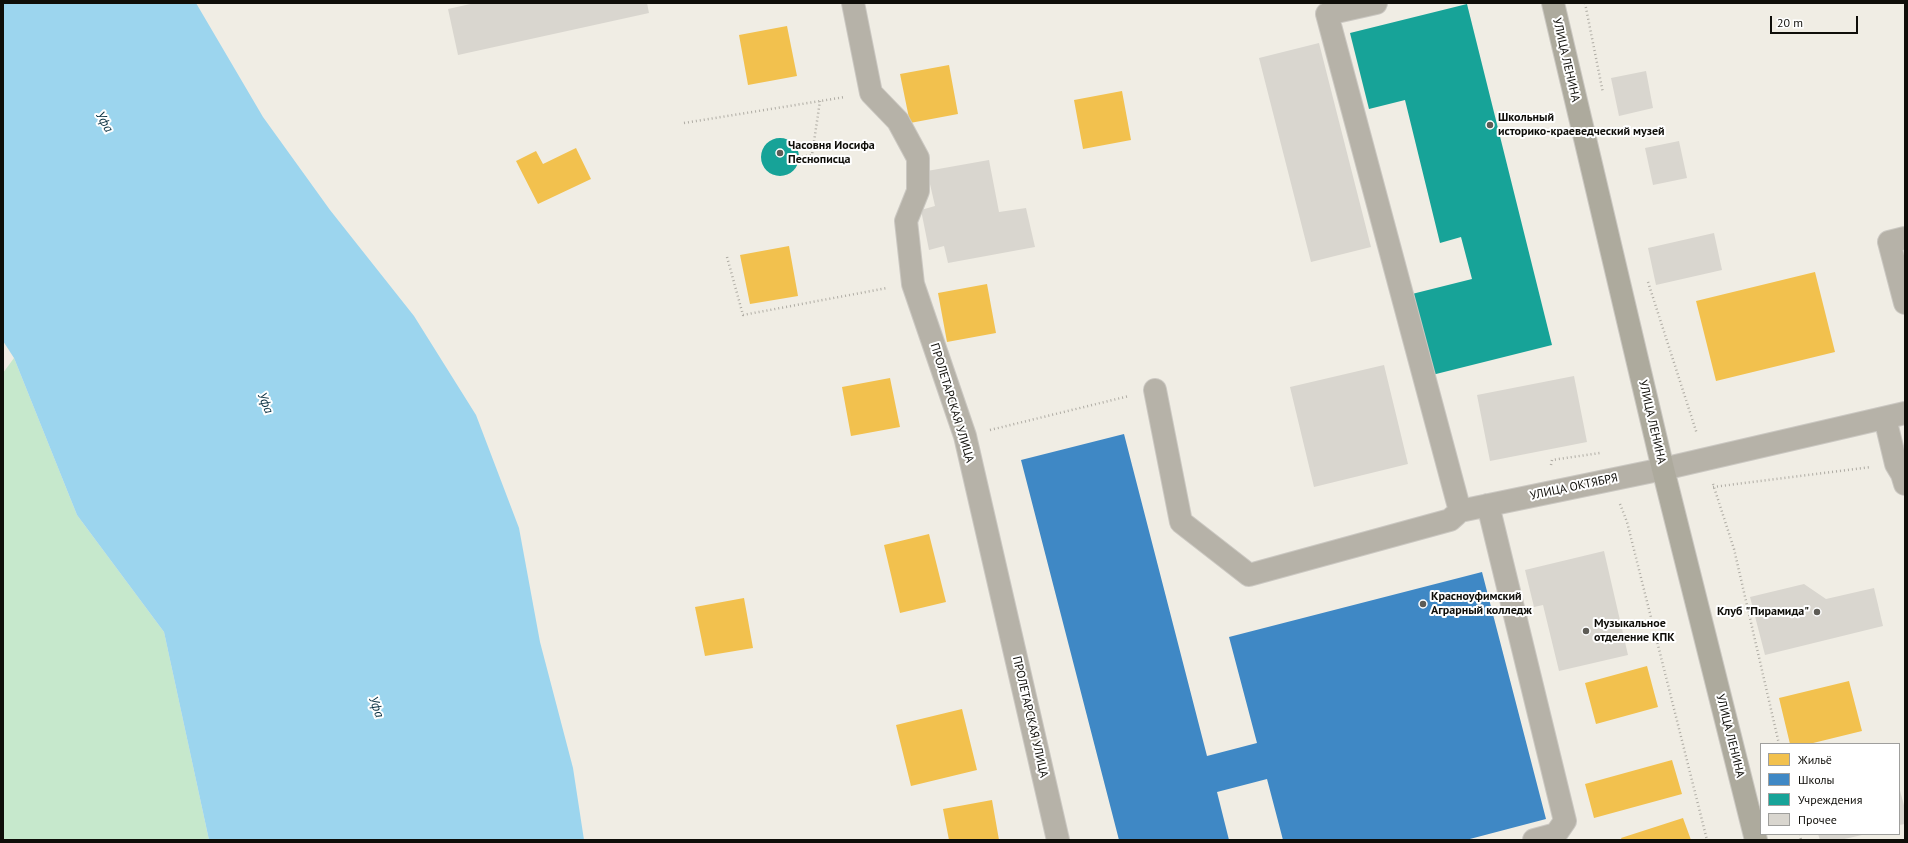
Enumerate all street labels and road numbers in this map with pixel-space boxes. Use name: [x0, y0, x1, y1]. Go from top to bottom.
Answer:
street label: УЛИЦА ЛЕНИНА: [1549, 17, 1583, 103]
street label: ПРОЛЕТАРСКАЯ УЛИЦА: [927, 341, 977, 465]
street label: УЛИЦА ЛЕНИНА: [1635, 379, 1669, 465]
street label: УЛИЦА ОКТЯБРЯ: [1529, 471, 1619, 503]
street label: ПРОЛЕТАРСКАЯ УЛИЦА: [1009, 655, 1051, 779]
street label: УЛИЦА ЛЕНИНА: [1713, 693, 1747, 779]

